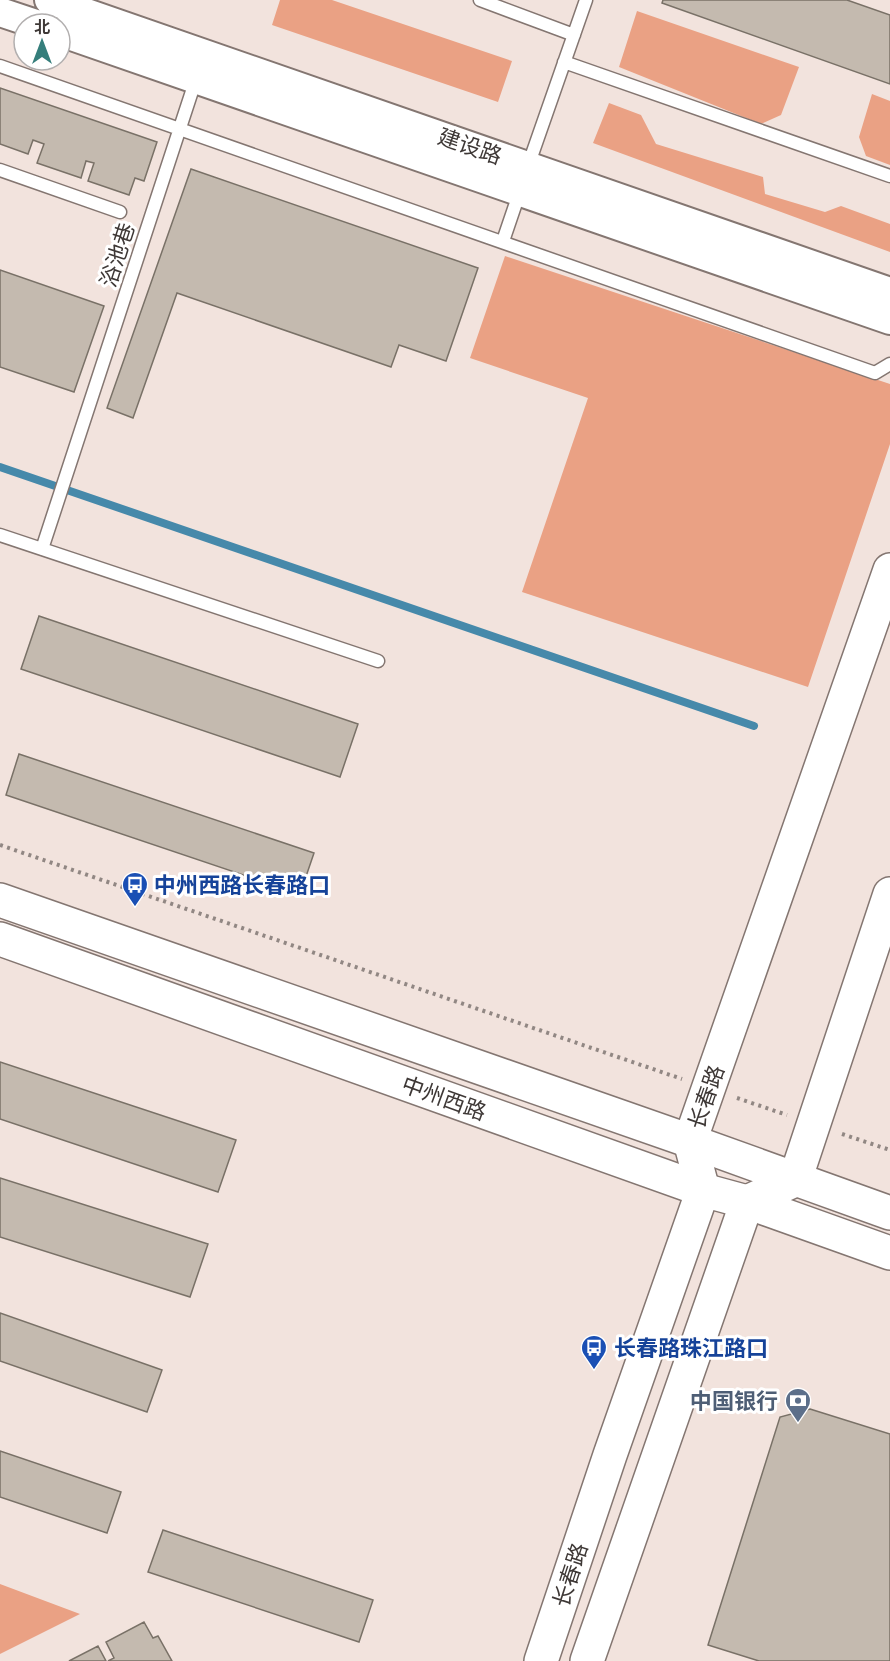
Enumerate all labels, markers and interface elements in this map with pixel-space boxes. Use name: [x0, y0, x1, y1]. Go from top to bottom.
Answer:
north arrow: [12, 12, 72, 72]
text: 北: [34, 17, 50, 36]
street label: 建设路: [435, 122, 506, 168]
street label: 浴池巷: [93, 219, 139, 290]
bus stop icon: 中州西路长春路口: [120, 870, 150, 908]
place label: 中州西路长春路口: [154, 871, 330, 897]
street label: 长春路: [682, 1061, 728, 1132]
street label: 中州西路: [399, 1070, 490, 1124]
bus stop icon: 长春路珠江路口: [579, 1333, 609, 1371]
place label: 长春路珠江路口: [614, 1334, 768, 1360]
bank icon: 中国银行: [783, 1386, 813, 1424]
place label: 中国银行: [690, 1387, 778, 1413]
street label: 长春路: [546, 1539, 592, 1610]

